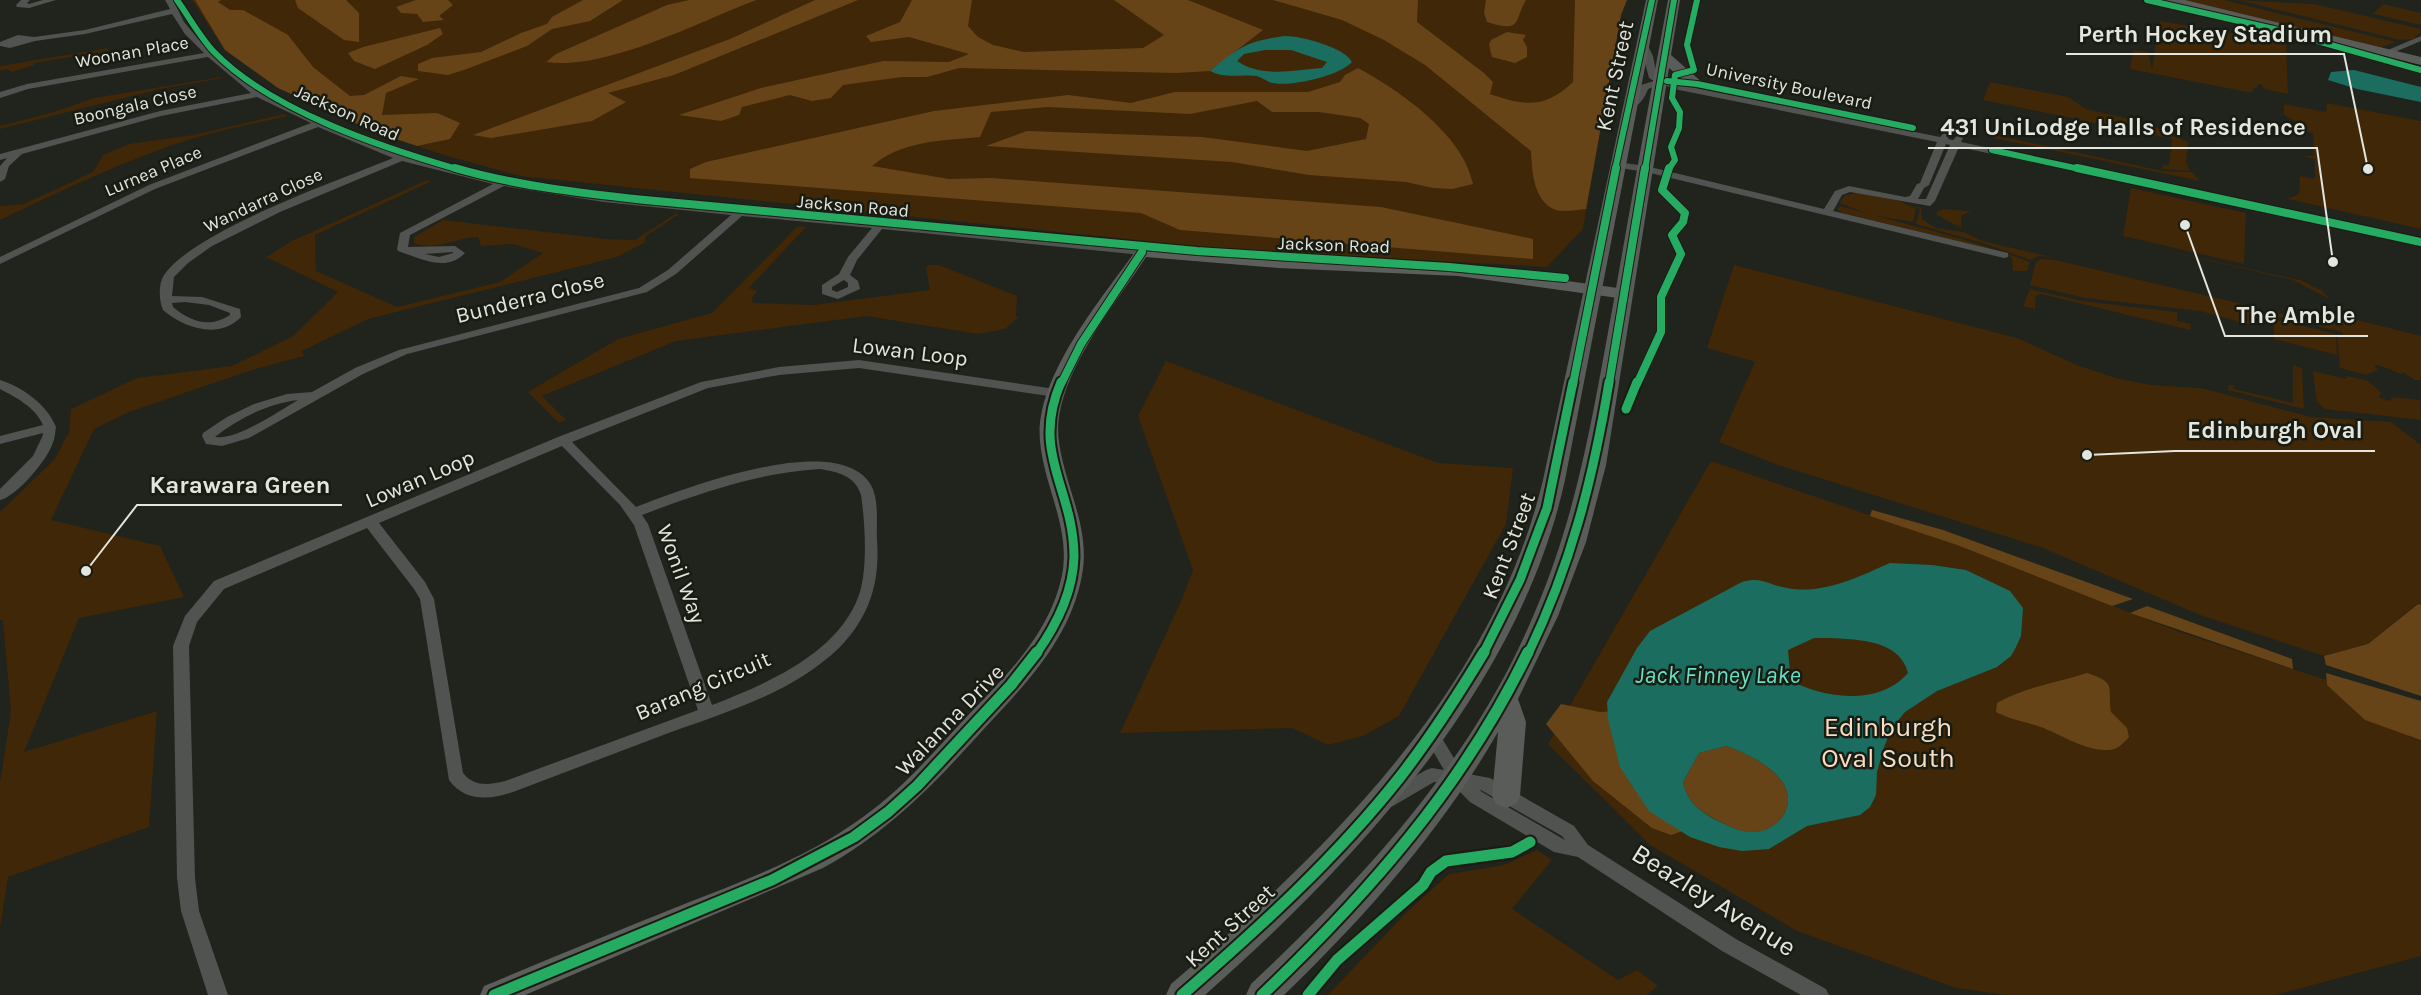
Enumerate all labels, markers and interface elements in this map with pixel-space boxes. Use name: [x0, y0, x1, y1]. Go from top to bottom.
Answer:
callout: Perth Hockey Stadium: [2066, 12, 2344, 54]
street label: Kent Street: [1591, 19, 1639, 133]
text: Perth Hockey Stadium: [2078, 20, 2332, 48]
street label: Woonan Place: [74, 31, 190, 73]
street label: University Boulevard: [1704, 58, 1874, 114]
street label: Boongala Close: [71, 80, 199, 130]
street label: Jackson Road: [291, 80, 403, 146]
callout: 431 UniLodge Halls of Residence: [1928, 106, 2317, 148]
text: 431 UniLodge Halls of Residence: [1940, 113, 2306, 141]
street label: Lurnea Place: [101, 141, 205, 201]
street label: Wandarra Close: [200, 163, 326, 237]
street label: Jackson Road: [796, 190, 910, 222]
street label: Jackson Road: [1277, 232, 1391, 258]
street label: Bunderra Close: [453, 267, 607, 329]
callout: The Amble: [2225, 294, 2368, 336]
text: The Amble: [2236, 301, 2356, 329]
street label: Lowan Loop: [851, 332, 969, 372]
callout: Edinburgh Oval: [2175, 409, 2375, 451]
text: Edinburgh Oval: [2187, 416, 2363, 444]
street label: Lowan Loop: [362, 444, 478, 514]
callout: Karawara Green: [137, 463, 342, 505]
text: Karawara Green: [149, 471, 331, 499]
street label: Kent Street: [1477, 489, 1541, 603]
street label: Wonil Way: [651, 521, 711, 627]
street label: Barang Circuit: [632, 646, 774, 726]
street label: Walanna Drive: [890, 659, 1010, 781]
water label: Jack Finney Lake: [1635, 661, 1801, 689]
park label: Edinburgh Oval South: [1821, 711, 1955, 774]
street label: Beazley Avenue: [1626, 837, 1802, 963]
street label: Kent Street: [1180, 879, 1280, 973]

